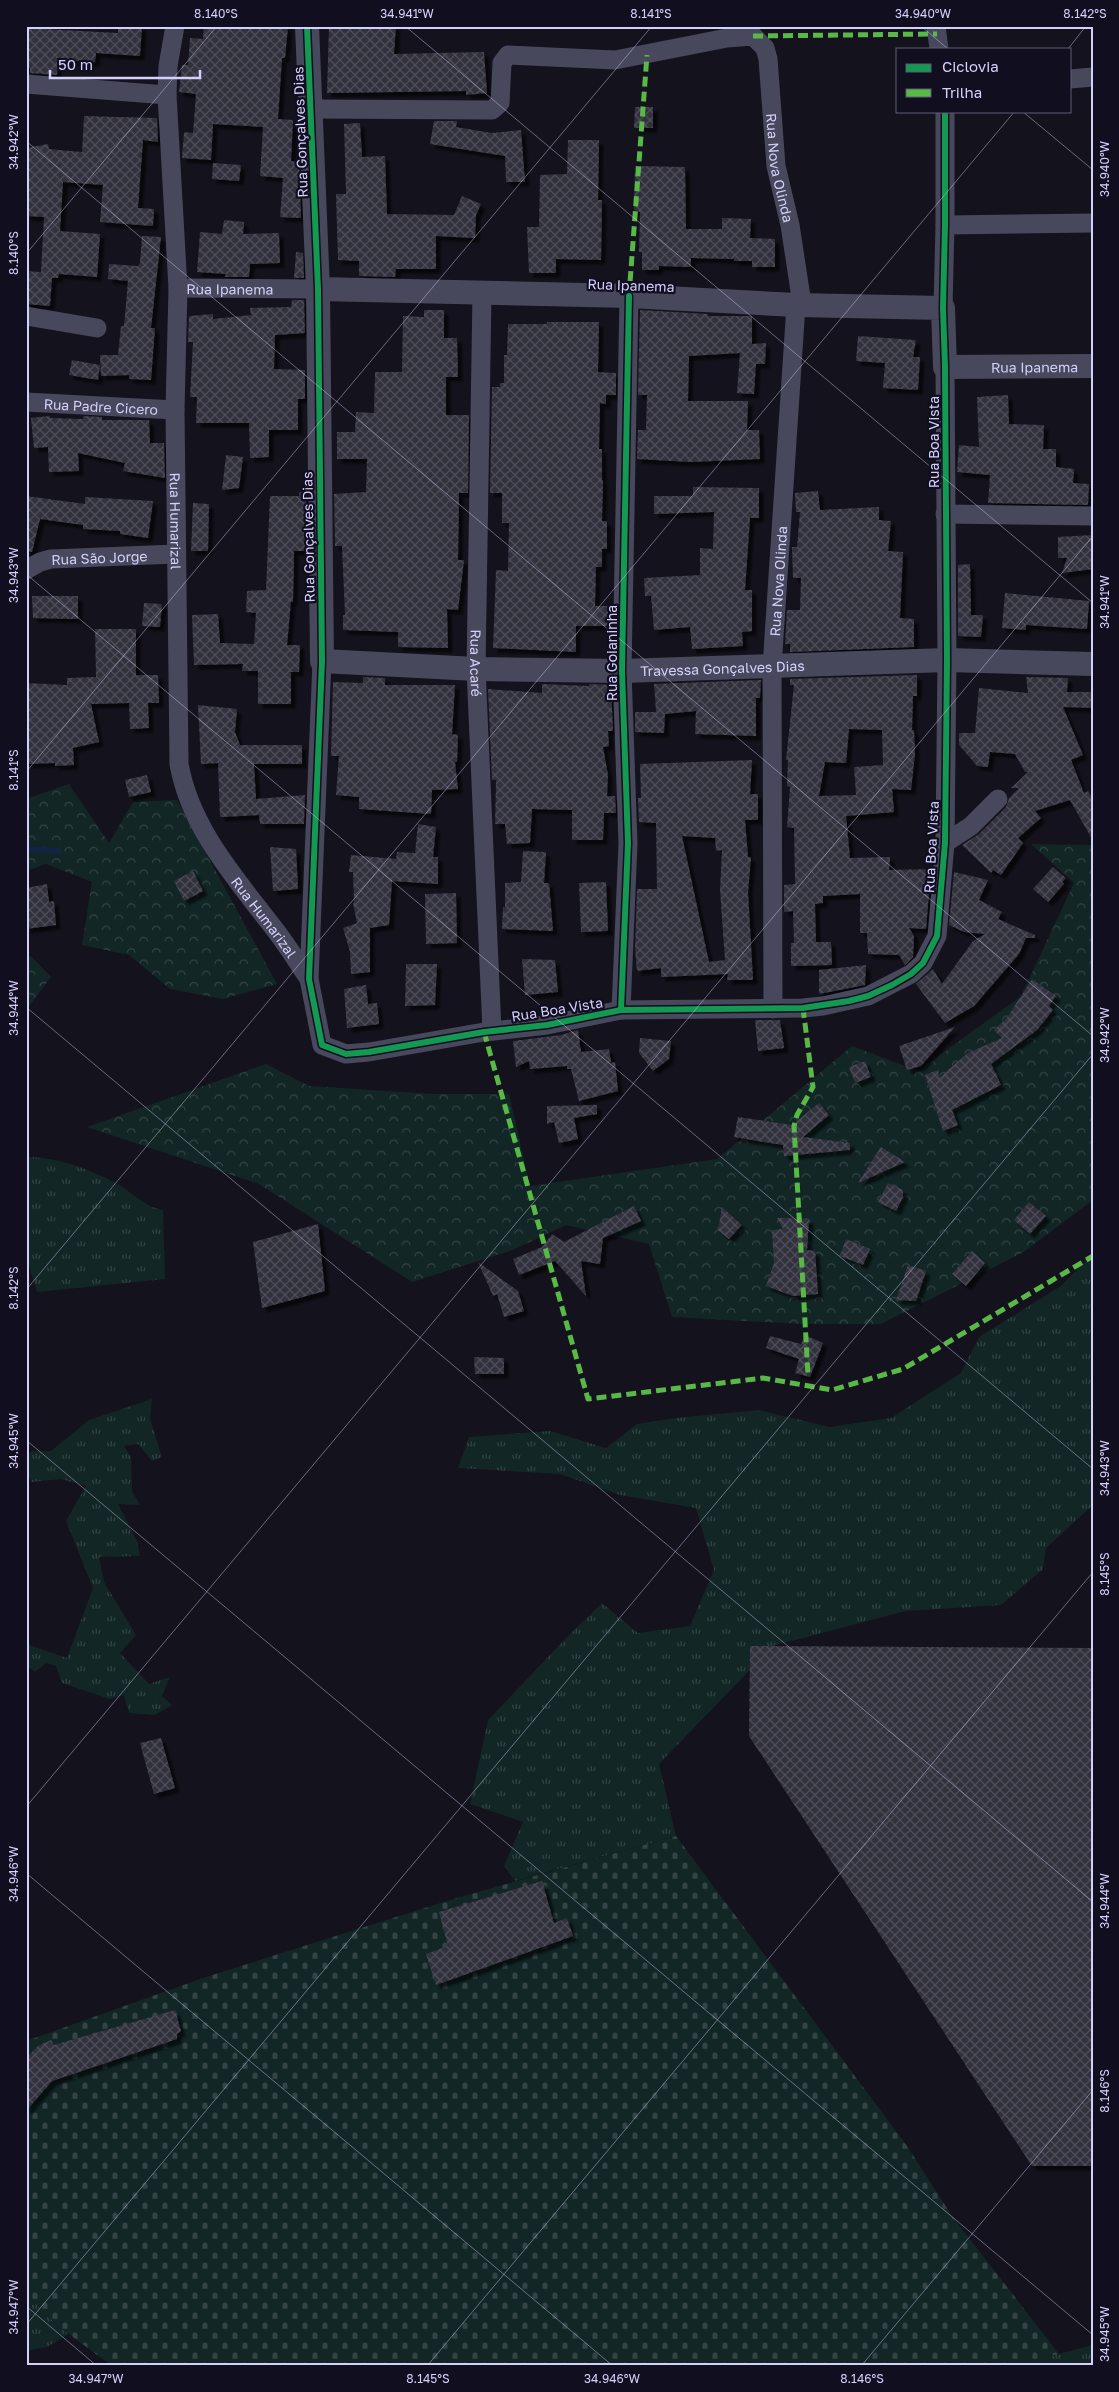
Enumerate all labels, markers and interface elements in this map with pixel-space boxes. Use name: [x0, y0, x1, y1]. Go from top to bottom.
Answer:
text: 8.140°S: [194, 6, 238, 21]
text: 34.941°W: [380, 6, 434, 21]
text: 8.141°S: [630, 6, 672, 21]
text: 34.940°W: [895, 6, 952, 21]
text: 8.142°S: [1063, 6, 1107, 21]
scale bar: [50, 48, 200, 80]
legend: [896, 48, 1072, 112]
text: 50 m: [58, 55, 93, 73]
text: Ciclovia: [942, 57, 999, 75]
street label: Rua Gonçalves Dias: [289, 66, 311, 198]
text: Trilha: [942, 83, 982, 101]
street label: Rua Nova Olinda: [764, 113, 798, 224]
text: 34.942°W: [6, 114, 21, 170]
text: 34.940°W: [1097, 140, 1112, 197]
text: 8.140°S: [6, 231, 21, 275]
street label: Rua Ipanema: [587, 275, 675, 295]
street label: Rua Ipanema: [186, 280, 274, 297]
street label: Rua Ipanema: [991, 358, 1078, 375]
street label: Rua Padre Cicero: [43, 394, 159, 418]
street label: Rua Boa Vista: [925, 396, 942, 488]
street label: Rua Gonçalves Dias: [298, 471, 318, 603]
street label: Rua Humarizal: [167, 472, 185, 570]
street label: Rua Nova Olinda: [766, 525, 790, 637]
text: 34.943°W: [6, 547, 21, 603]
street label: Rua São Jorge: [51, 547, 148, 567]
text: 34.941°W: [1097, 575, 1112, 629]
street label: Rua Goianinha: [603, 605, 620, 701]
street label: Rua Acaré: [467, 629, 486, 697]
street label: Travessa Gonçalves Dias: [640, 656, 805, 679]
text: 8.141°S: [6, 749, 21, 791]
street label: Rua Boa Vista: [920, 800, 942, 894]
street label: Rua Humarizal: [228, 873, 301, 961]
text: 34.944°W: [6, 980, 21, 1036]
street label: Rua Boa Vista: [510, 993, 604, 1025]
text: 34.942°W: [1097, 1007, 1112, 1063]
text: 8.142°S: [6, 1266, 21, 1310]
text: 34.945°W: [6, 1413, 21, 1469]
text: 34.943°W: [1097, 1440, 1112, 1496]
text: 8.145°S: [1097, 1552, 1112, 1596]
text: 34.946°W: [6, 1846, 21, 1902]
text: 34.944°W: [1097, 1873, 1112, 1929]
text: 8.146°S: [1097, 2069, 1112, 2113]
text: 34.947°W: [6, 2279, 21, 2335]
text: 34.945°W: [1097, 2306, 1112, 2362]
text: 34.947°W: [68, 2371, 124, 2386]
text: 8.145°S: [406, 2371, 450, 2386]
text: 34.946°W: [584, 2371, 640, 2386]
text: 8.146°S: [840, 2371, 884, 2386]

